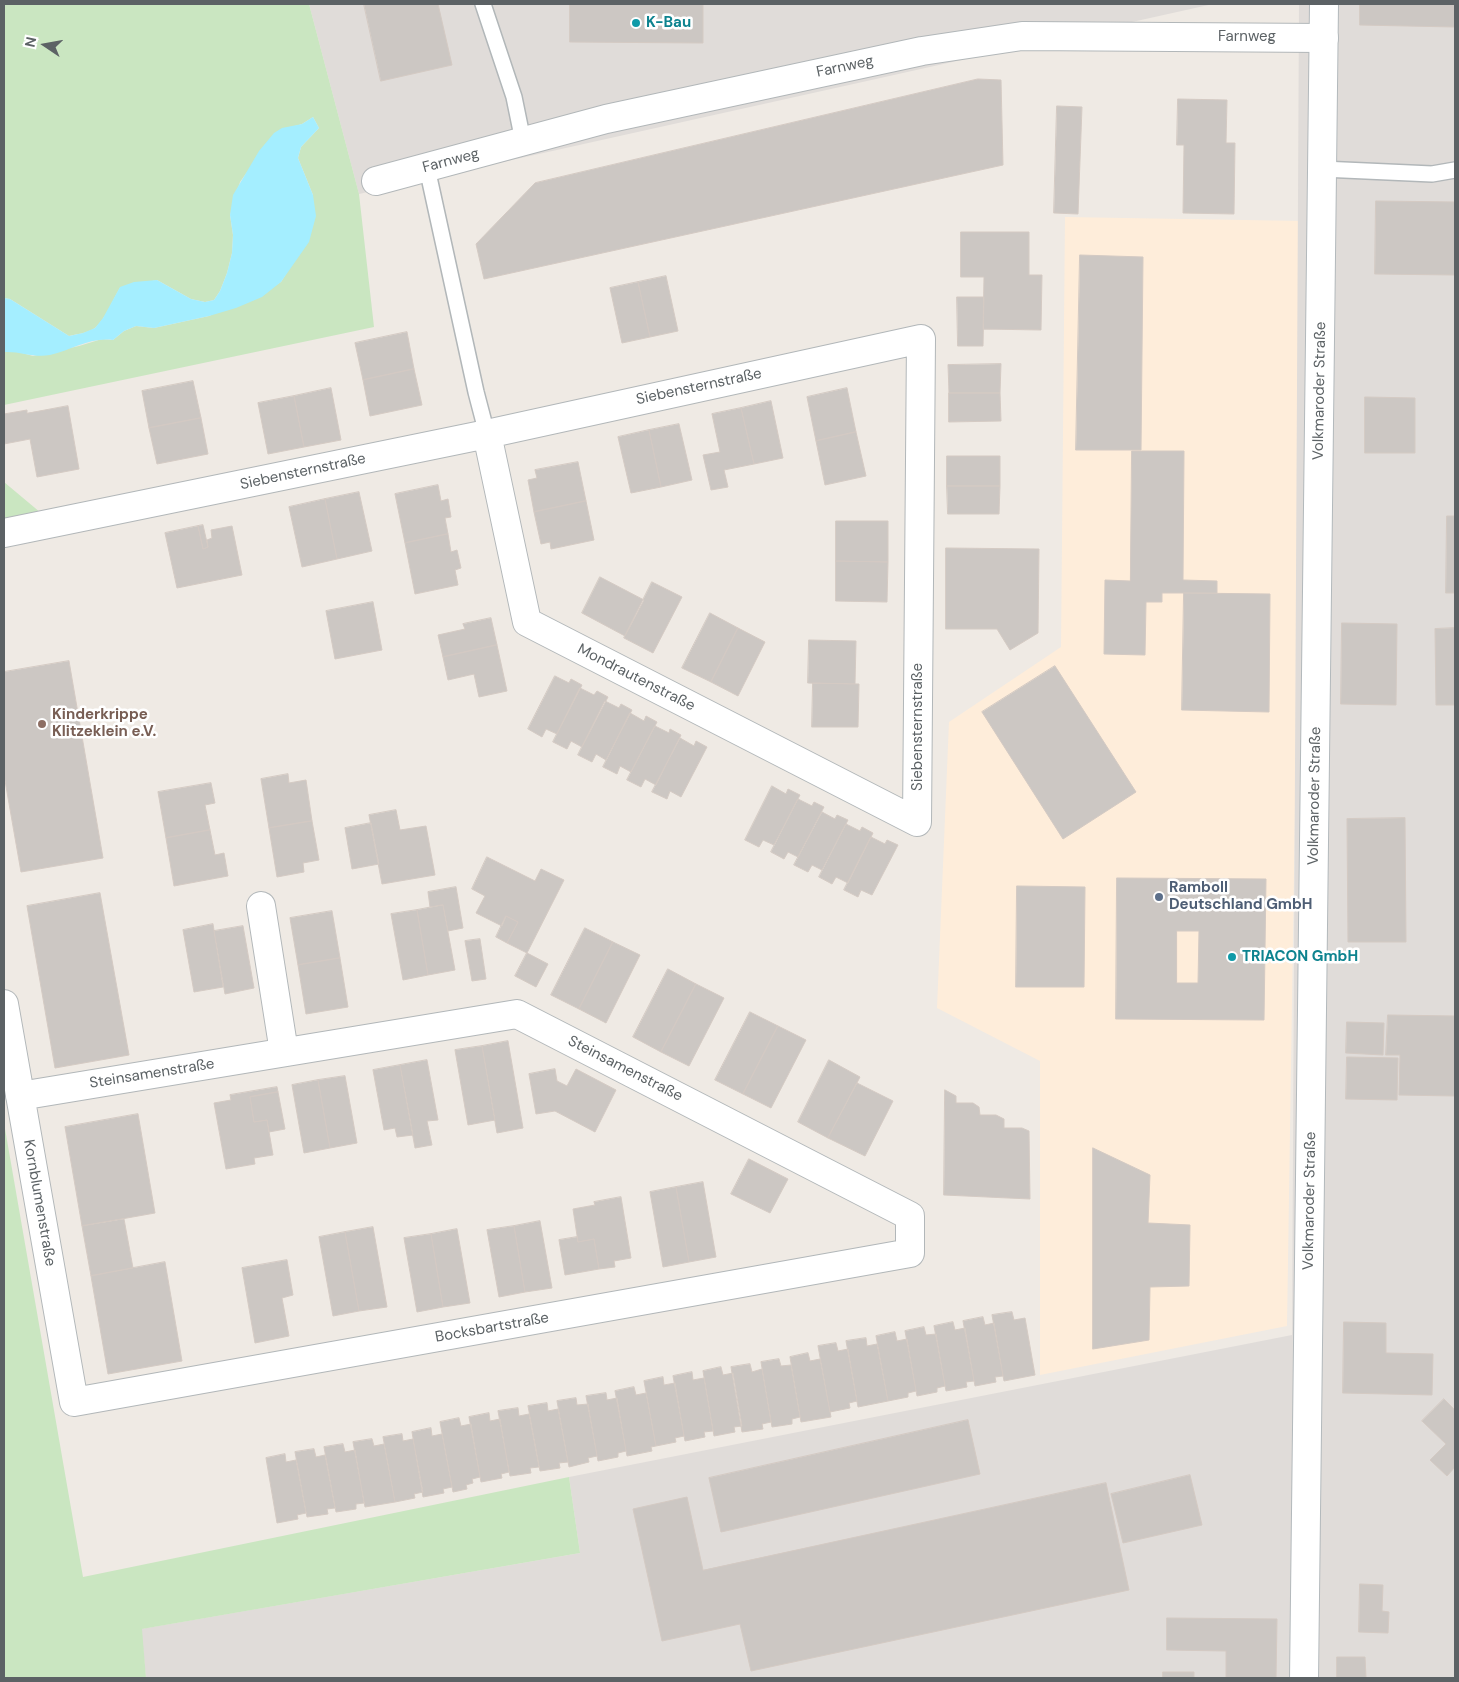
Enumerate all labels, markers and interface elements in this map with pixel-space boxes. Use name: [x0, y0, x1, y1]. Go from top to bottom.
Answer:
place label: K-Bau: [646, 14, 691, 32]
marker: K-Bau: [630, 17, 642, 29]
north arrow: [20, 20, 70, 70]
street label: Farnweg: [1218, 28, 1276, 46]
text: N: [20, 35, 40, 49]
street label: Farnweg: [815, 52, 875, 82]
street label: Farnweg: [421, 145, 481, 177]
street label: Volkmaroder Straße: [1310, 322, 1330, 460]
street label: Siebensternstraße: [635, 365, 763, 409]
street label: Siebensternstraße: [239, 450, 367, 494]
street label: Mondrautenstraße: [574, 641, 698, 715]
street label: Siebensternstraße: [909, 663, 927, 791]
place label: Kinderkrippe Klitzeklein e.V.: [52, 706, 156, 741]
marker: Kinderkrippe Klitzeklein e.V.: [36, 718, 48, 730]
street label: Volkmaroder Straße: [1305, 727, 1325, 865]
place label: Ramboll Deutschland GmbH: [1169, 879, 1312, 914]
marker: Ramboll Deutschland GmbH: [1153, 891, 1165, 903]
place label: TRIACON GmbH: [1242, 948, 1358, 966]
marker: TRIACON GmbH: [1226, 951, 1238, 963]
street label: Steinsamenstraße: [565, 1032, 685, 1106]
street label: Steinsamenstraße: [88, 1055, 216, 1093]
street label: Volkmaroder Straße: [1300, 1132, 1320, 1270]
street label: Kornblumenstraße: [19, 1138, 59, 1268]
street label: Bocksbartstraße: [434, 1309, 550, 1347]

